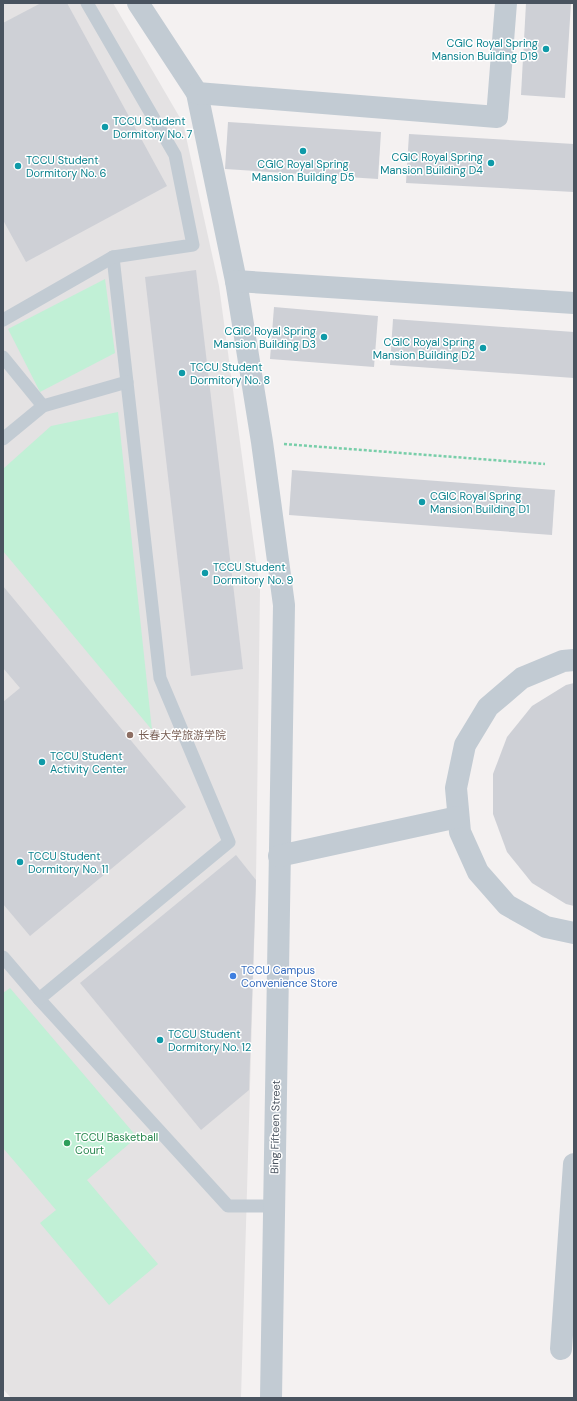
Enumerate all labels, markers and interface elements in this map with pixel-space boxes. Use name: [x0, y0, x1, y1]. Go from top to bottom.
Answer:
place label: CGIC Royal Spring Mansion Building D19: [432, 36, 538, 63]
marker: CGIC Royal Spring Mansion Building D19: [541, 44, 551, 54]
place label: TCCU Student Dormitory No. 7: [113, 114, 193, 141]
marker: TCCU Student Dormitory No. 7: [100, 122, 110, 132]
marker: CGIC Royal Spring Mansion Building D5: [298, 146, 308, 156]
place label: CGIC Royal Spring Mansion Building D4: [380, 150, 483, 177]
place label: TCCU Student Dormitory No. 6: [26, 153, 107, 180]
place label: CGIC Royal Spring Mansion Building D5: [252, 157, 355, 184]
marker: CGIC Royal Spring Mansion Building D4: [486, 158, 496, 168]
marker: TCCU Student Dormitory No. 6: [13, 161, 23, 171]
place label: CGIC Royal Spring Mansion Building D3: [214, 324, 316, 351]
marker: CGIC Royal Spring Mansion Building D3: [319, 332, 329, 342]
place label: CGIC Royal Spring Mansion Building D2: [373, 335, 475, 362]
marker: CGIC Royal Spring Mansion Building D2: [478, 343, 488, 353]
place label: TCCU Student Dormitory No. 8: [190, 360, 270, 387]
marker: TCCU Student Dormitory No. 8: [177, 368, 187, 378]
place label: CGIC Royal Spring Mansion Building D1: [430, 489, 529, 516]
marker: CGIC Royal Spring Mansion Building D1: [417, 497, 427, 507]
place label: TCCU Student Dormitory No. 9: [213, 560, 294, 587]
marker: TCCU Student Dormitory No. 9: [200, 568, 210, 578]
place label: 长春大学旅游学院: [138, 728, 226, 742]
marker: 长春大学旅游学院: [125, 730, 135, 740]
place label: TCCU Student Activity Center: [50, 749, 127, 776]
marker: TCCU Student Activity Center: [37, 757, 47, 767]
place label: TCCU Student Dormitory No. 11: [28, 849, 109, 876]
marker: TCCU Student Dormitory No. 11: [15, 857, 25, 867]
place label: TCCU Campus Convenience Store: [241, 963, 338, 990]
marker: TCCU Campus Convenience Store: [228, 971, 238, 981]
place label: TCCU Student Dormitory No. 12: [168, 1027, 251, 1054]
marker: TCCU Student Dormitory No. 12: [155, 1035, 165, 1045]
street label: Bing Fifteen Street: [267, 1080, 283, 1174]
place label: TCCU Basketball Court: [75, 1130, 158, 1157]
marker: TCCU Basketball Court: [62, 1138, 72, 1148]

